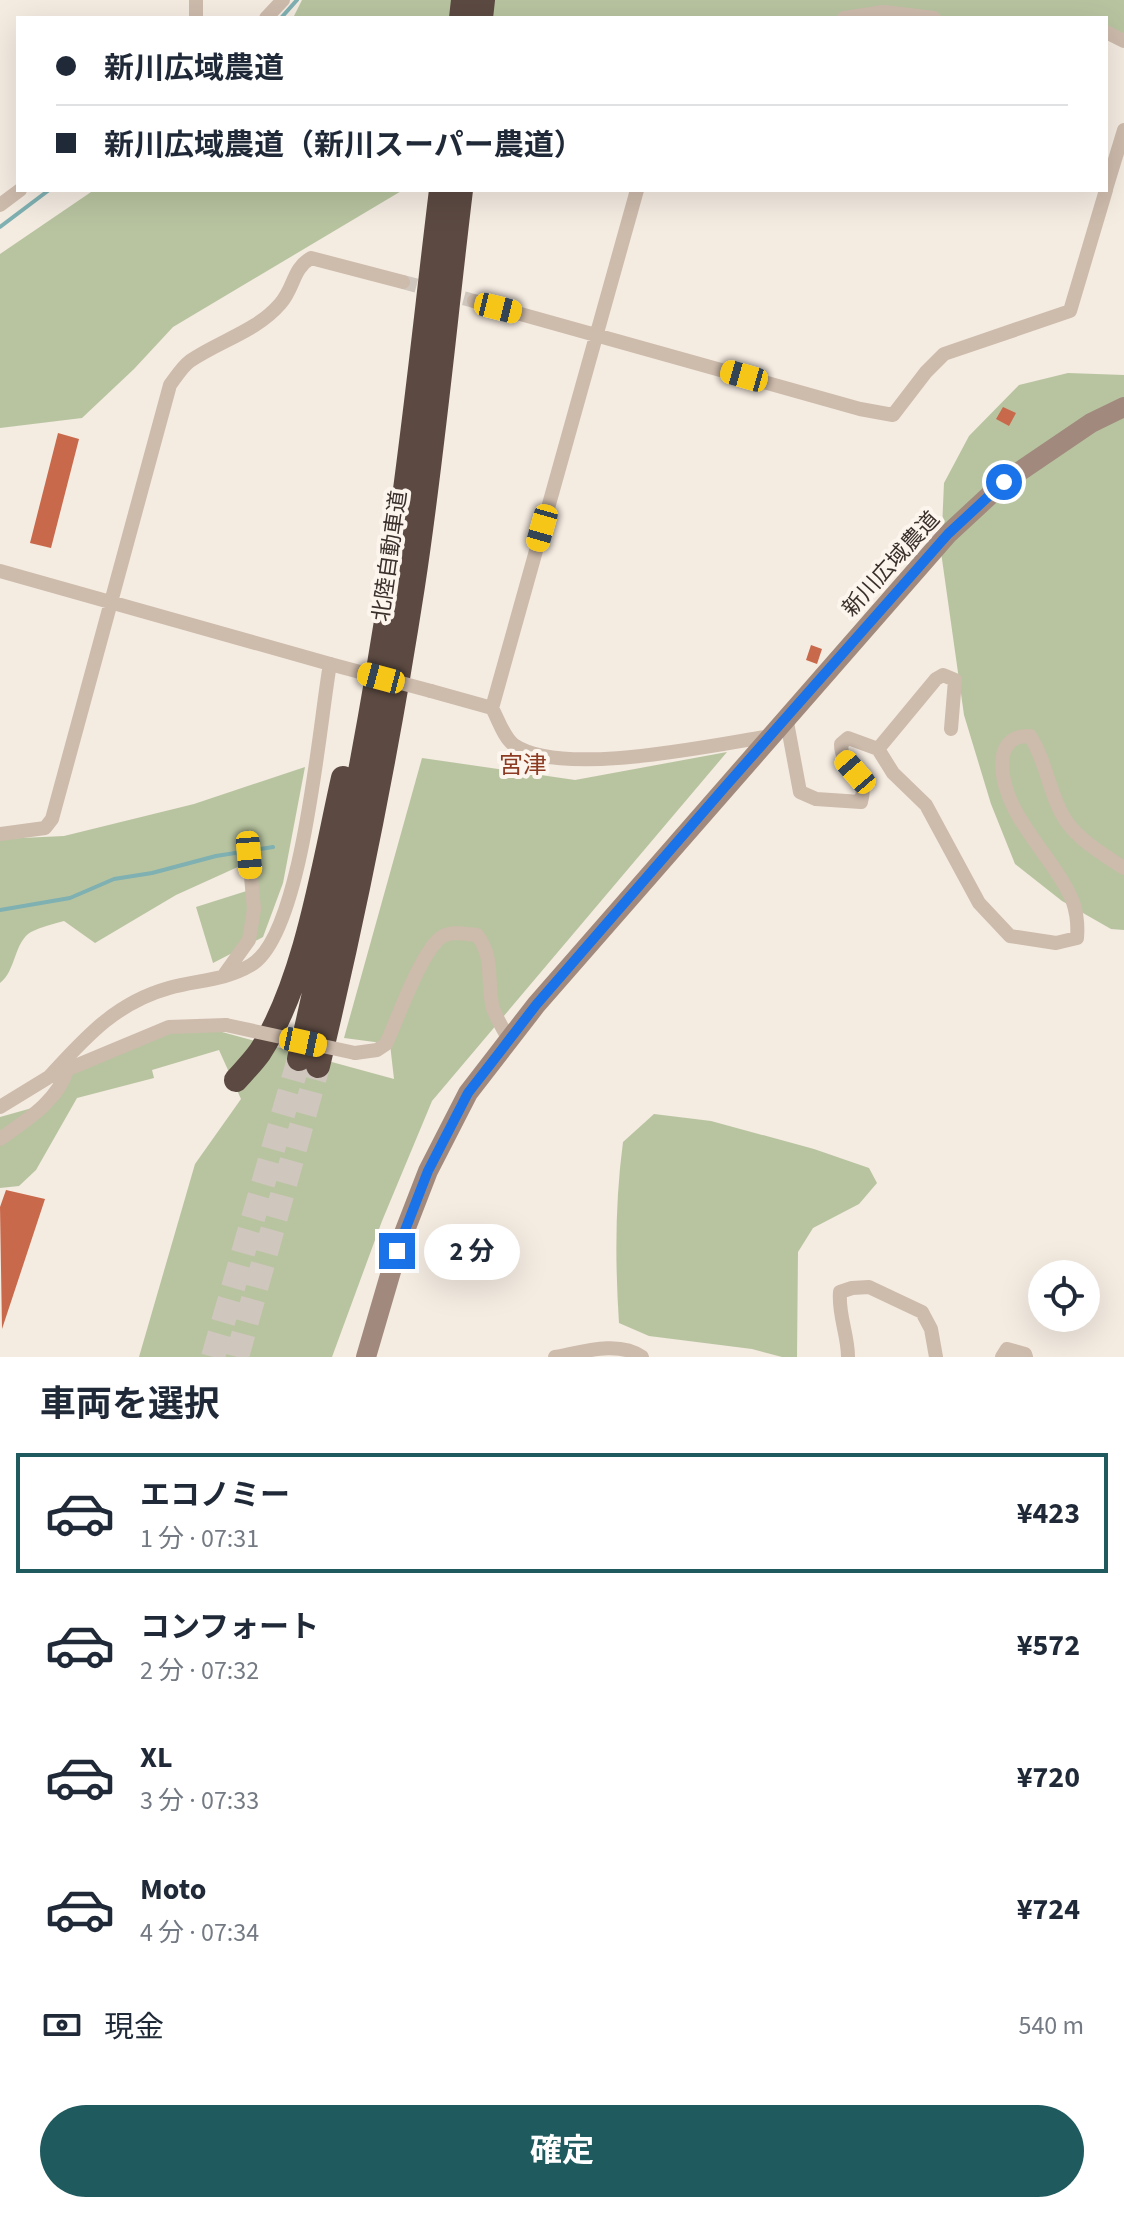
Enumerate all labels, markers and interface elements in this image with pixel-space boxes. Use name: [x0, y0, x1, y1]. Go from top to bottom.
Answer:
text: 新川広域農道: [104, 47, 284, 90]
text: 新川広域農道（新川スーパー農道）: [104, 124, 584, 167]
car: [472, 291, 524, 325]
car: [718, 358, 770, 394]
route start: [986, 464, 1022, 500]
street label: 北陸自動車道: [365, 488, 415, 624]
car: [524, 502, 560, 554]
street label: 新川広域農道: [835, 504, 947, 624]
car: [355, 660, 407, 696]
car: [830, 746, 880, 798]
district label: 宮津: [499, 748, 547, 783]
car: [235, 830, 263, 880]
car: [277, 1025, 329, 1059]
callout: 2 分: [425, 1223, 521, 1279]
route end: [379, 1233, 415, 1269]
text: 2 分: [450, 1233, 494, 1270]
map controls: [1028, 1260, 1100, 1332]
button: locate: [1028, 1260, 1100, 1332]
text: 車両を選択: [40, 1379, 220, 1430]
text: エコノミー: [140, 1474, 290, 1517]
icon: car: [44, 1477, 116, 1549]
text: ¥423: [1017, 1492, 1080, 1535]
text: 1 分 · 07:31: [140, 1520, 259, 1557]
text: コンフォート: [140, 1606, 319, 1649]
icon: car: [44, 1609, 116, 1681]
text: ¥572: [1017, 1624, 1080, 1667]
text: 2 分 · 07:32: [140, 1652, 259, 1689]
text: XL: [140, 1736, 173, 1779]
icon: car: [44, 1741, 116, 1813]
text: ¥720: [1017, 1756, 1080, 1799]
text: 3 分 · 07:33: [140, 1782, 259, 1819]
text: Moto: [140, 1868, 206, 1911]
icon: car: [44, 1873, 116, 1945]
text: ¥724: [1017, 1888, 1080, 1931]
text: 4 分 · 07:34: [140, 1914, 259, 1951]
icon: cash: [40, 2003, 84, 2047]
text: 現金: [104, 2006, 164, 2049]
text: 540 m: [1018, 2007, 1084, 2044]
button: 確定: [40, 2105, 1084, 2197]

